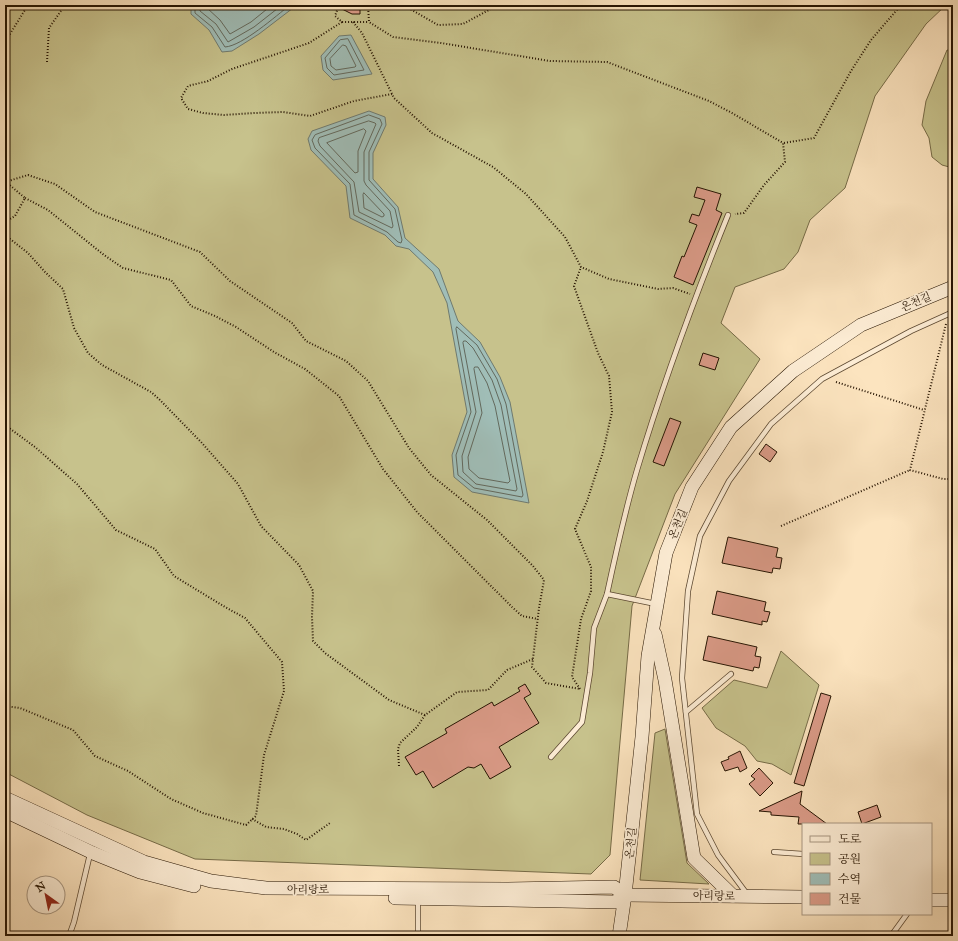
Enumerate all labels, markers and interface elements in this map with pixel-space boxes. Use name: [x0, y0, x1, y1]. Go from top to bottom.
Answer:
street label: 온천길: [899, 290, 933, 314]
street label: 온천길: [666, 507, 690, 541]
legend: [802, 823, 932, 915]
street label: 온천길: [623, 826, 639, 860]
text: 도로: [838, 832, 862, 846]
text: 공원: [838, 852, 861, 866]
text: 수역: [838, 872, 861, 886]
north arrow: [26, 875, 66, 915]
text: N: [33, 879, 49, 895]
street label: 아리랑로: [287, 883, 330, 896]
street label: 아리랑로: [693, 889, 736, 903]
text: 건물: [838, 892, 862, 906]

